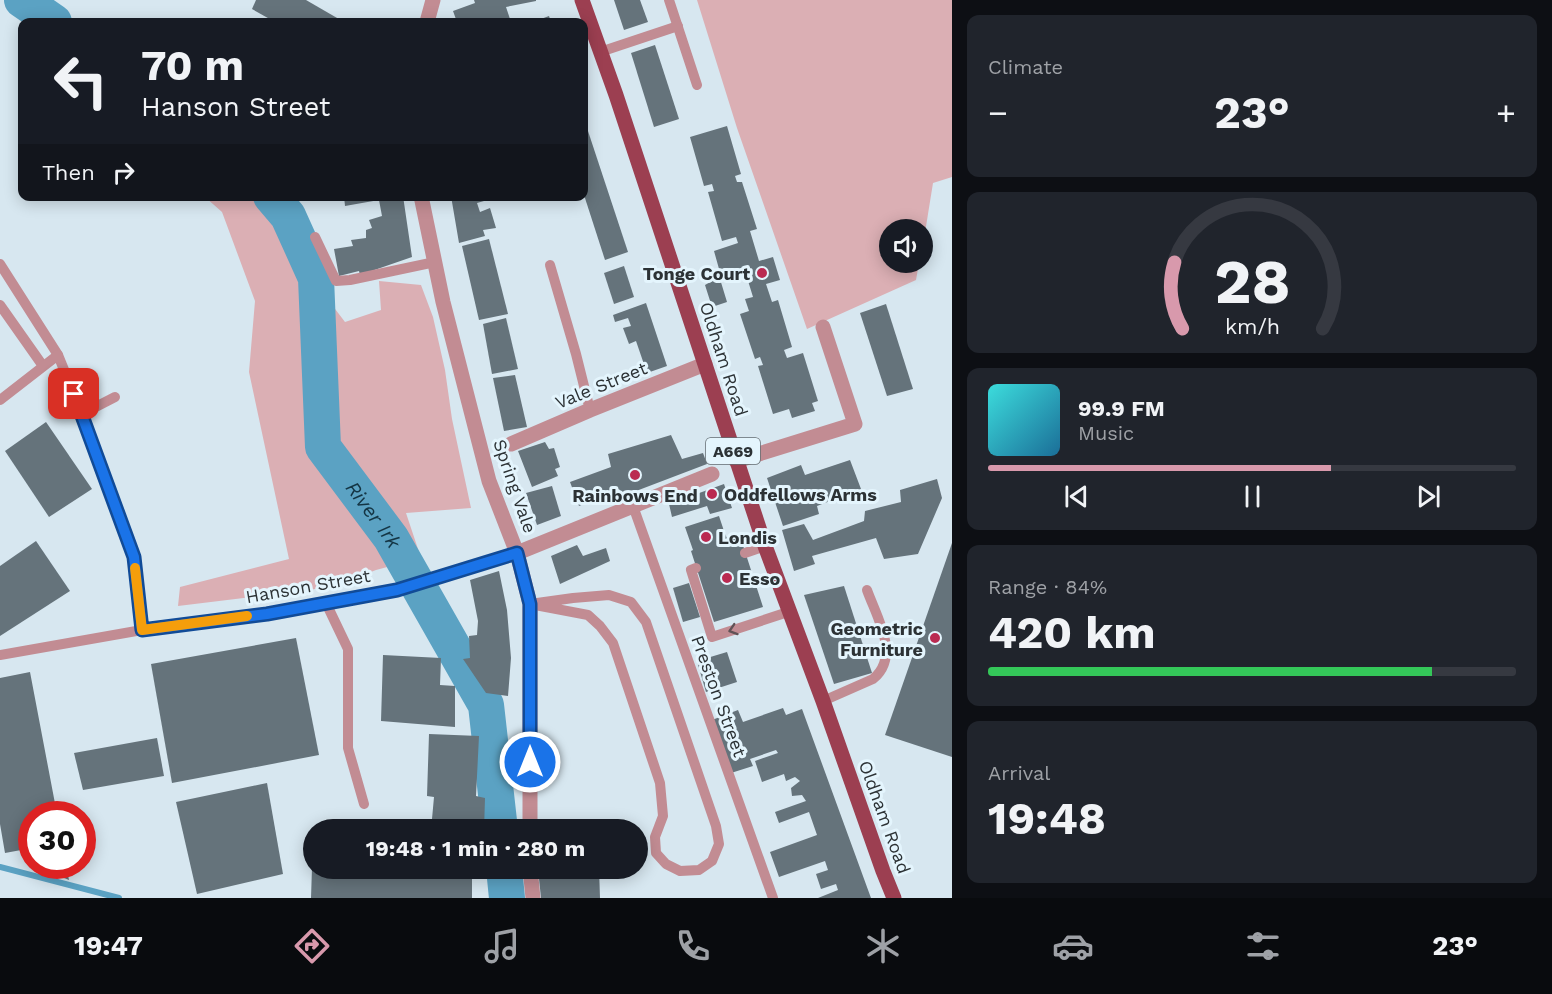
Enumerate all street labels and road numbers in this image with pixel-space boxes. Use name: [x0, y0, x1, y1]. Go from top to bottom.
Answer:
street label: Oldham Road: [696, 299, 752, 419]
street label: Vale Street: [552, 357, 650, 413]
street label: Spring Vale: [489, 436, 541, 536]
road number: A669: [706, 438, 760, 464]
street label: Hanson Street: [244, 565, 372, 607]
street label: Preston Street: [687, 632, 751, 760]
street label: Oldham Road: [855, 758, 915, 876]

